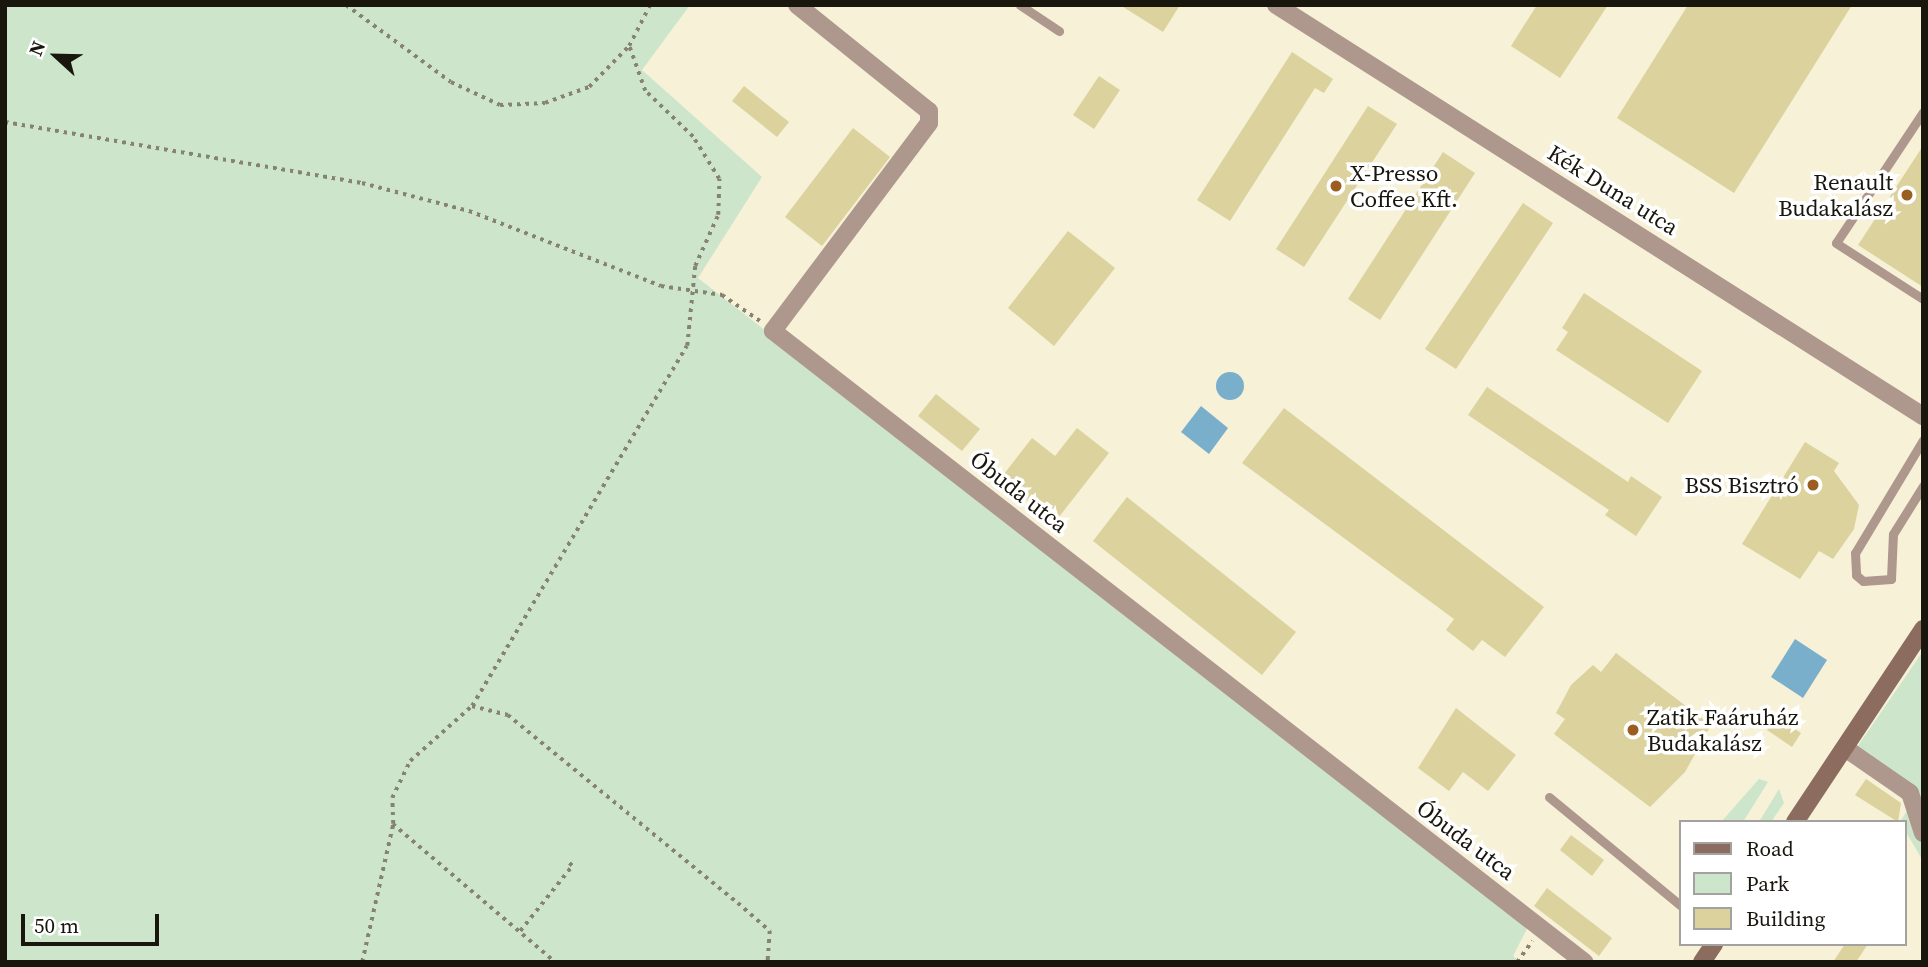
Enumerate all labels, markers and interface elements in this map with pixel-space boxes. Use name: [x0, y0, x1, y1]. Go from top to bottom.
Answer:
north arrow: [21, 21, 91, 91]
text: N: [22, 37, 51, 59]
street label: Kék Duna utca: [1543, 139, 1683, 241]
place label: X-Presso Coffee Kft.: [1350, 159, 1458, 213]
place label: Renault Budakalász: [1778, 168, 1893, 222]
marker: X-Presso Coffee Kft.: [1328, 178, 1344, 194]
marker: Renault Budakalász: [1899, 187, 1915, 203]
street label: Óbuda utca: [965, 445, 1073, 539]
place label: BSS Bisztró: [1684, 471, 1799, 499]
marker: BSS Bisztró: [1805, 477, 1821, 493]
place label: Zatik Faáruház Budakalász: [1647, 703, 1798, 757]
marker: Zatik Faáruház Budakalász: [1625, 722, 1641, 738]
street label: Óbuda utca: [1411, 794, 1521, 886]
legend: [1680, 820, 1907, 946]
text: Road: [1746, 834, 1794, 863]
text: Park: [1746, 869, 1789, 898]
scale bar: [24, 900, 163, 944]
text: Building: [1746, 904, 1825, 933]
text: 50 m: [34, 911, 79, 940]

